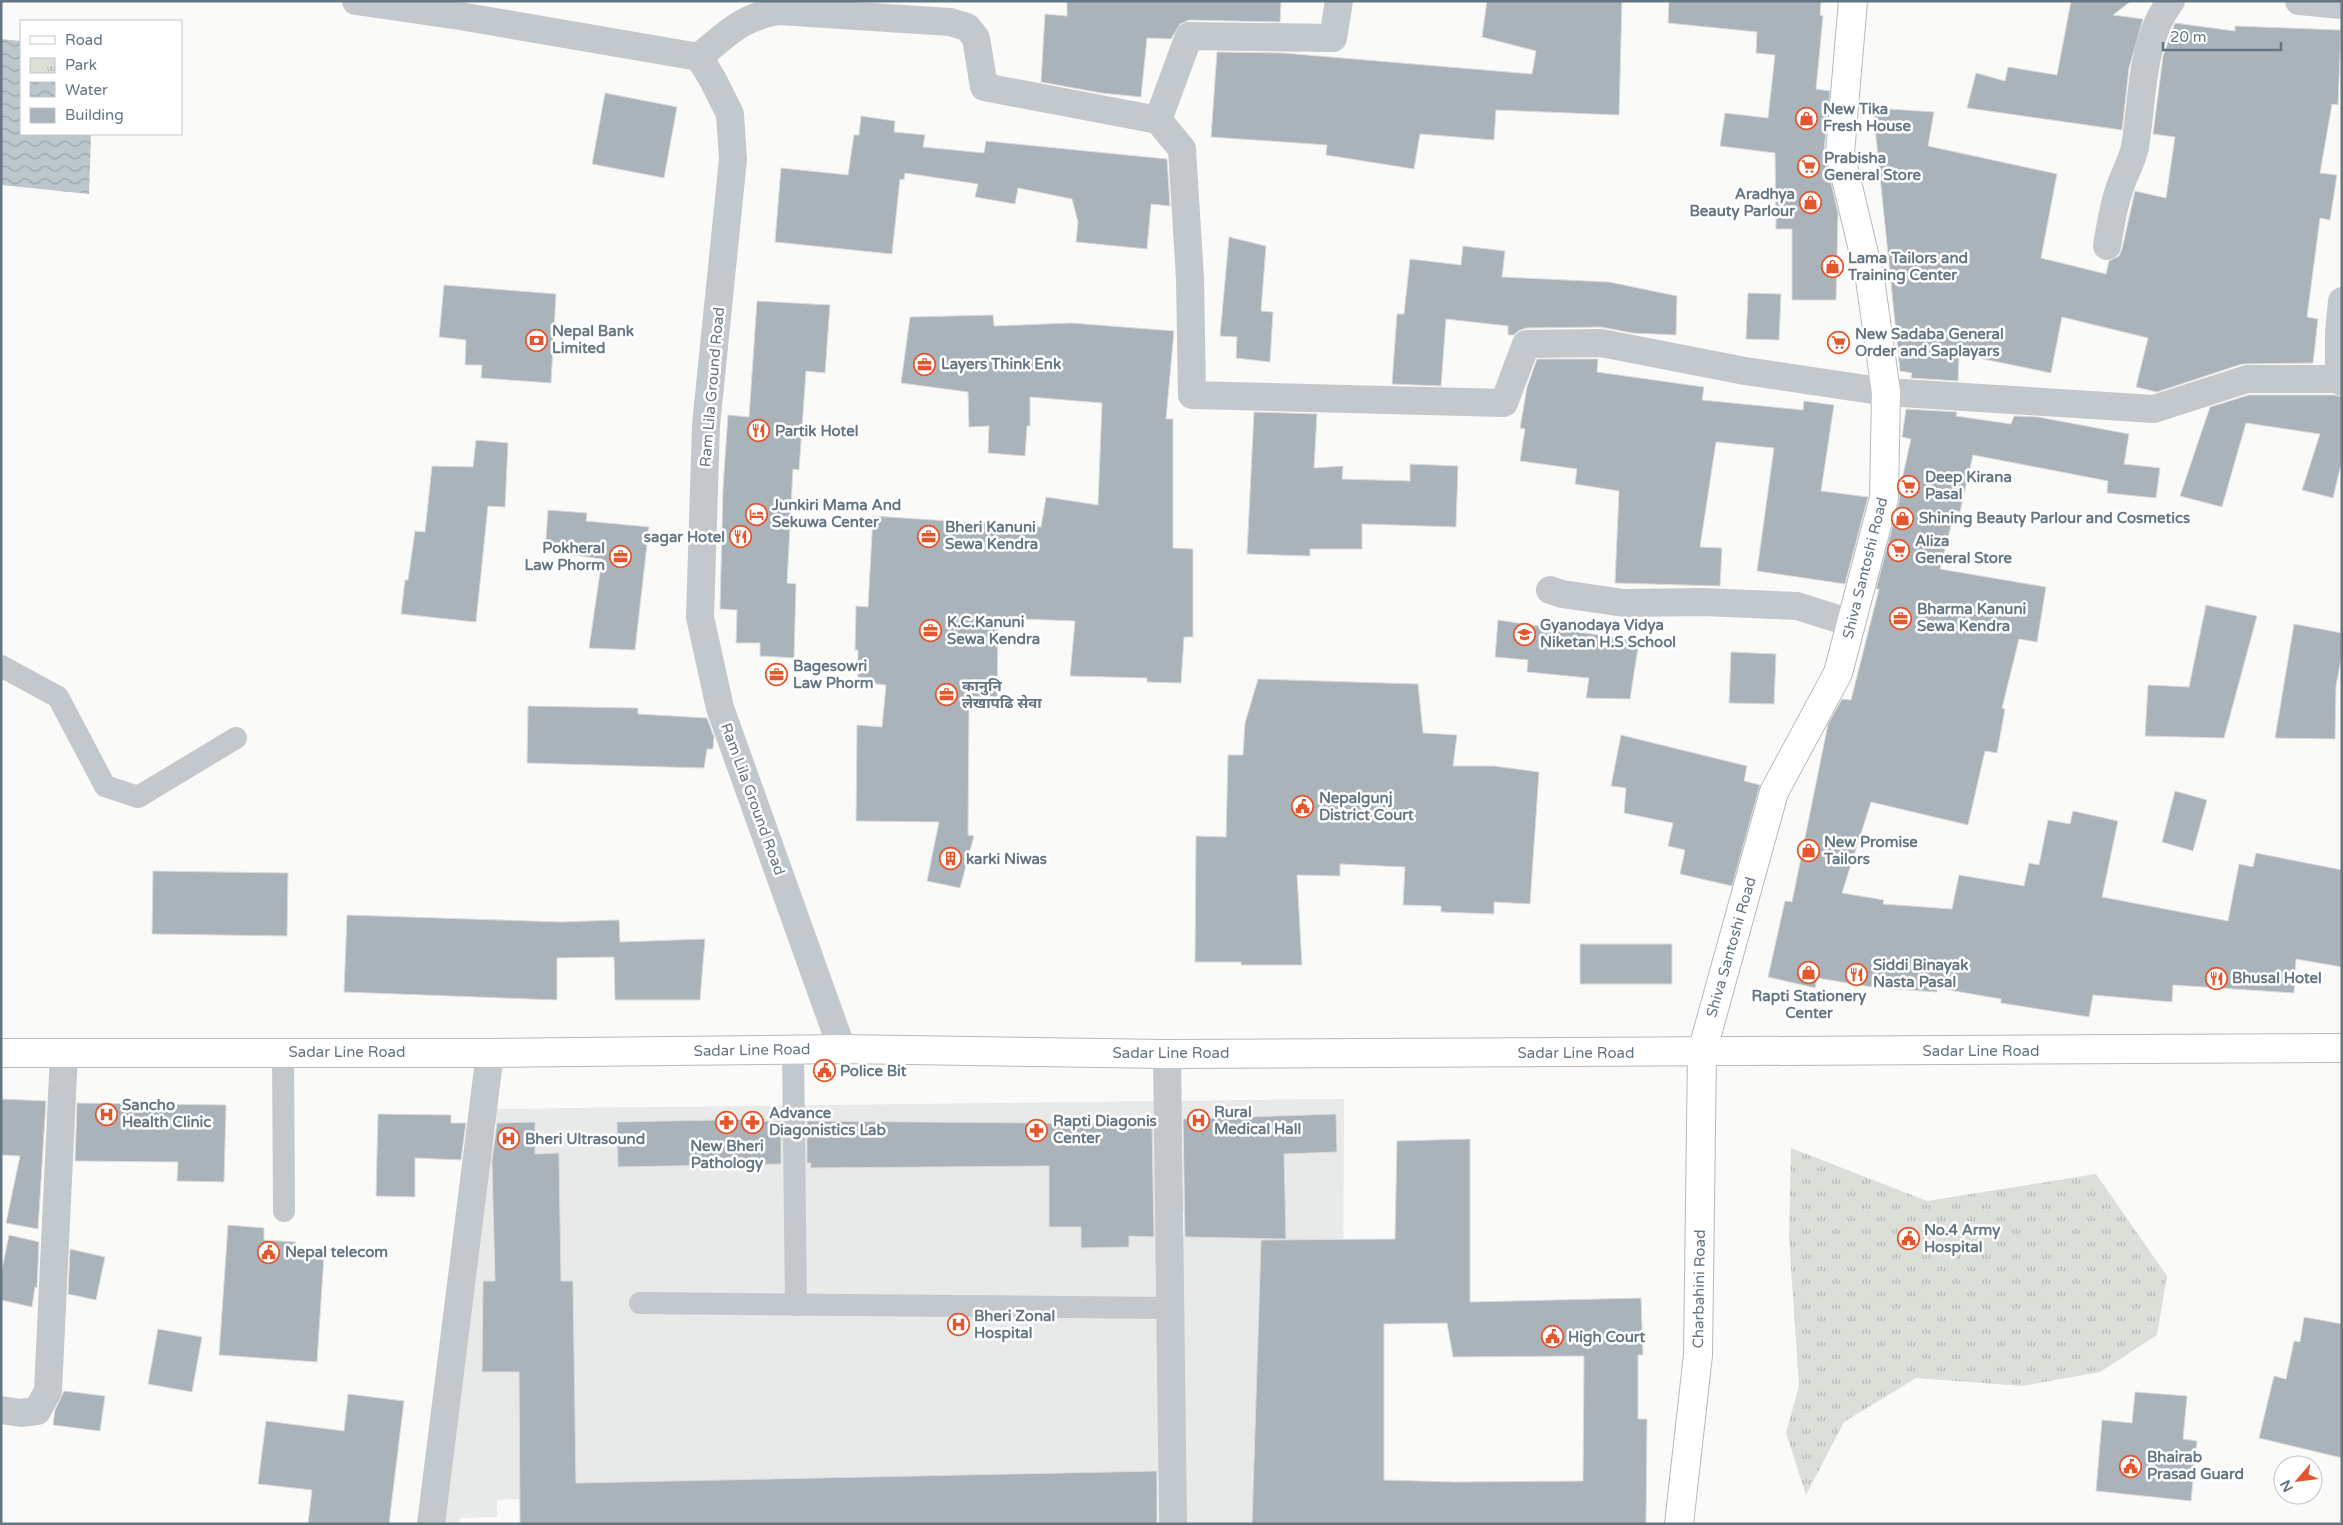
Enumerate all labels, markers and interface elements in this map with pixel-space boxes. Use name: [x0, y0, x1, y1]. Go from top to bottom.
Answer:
legend: [20, 20, 182, 135]
scale bar: [2163, 20, 2280, 52]
text: 20 m: [2170, 28, 2207, 46]
text: Road: [65, 31, 103, 49]
text: Park: [65, 56, 97, 74]
text: Water: [65, 81, 108, 99]
place label: New Tika Fresh House: [1823, 100, 1912, 135]
text: Building: [65, 106, 124, 124]
shop icon: New Tika Fresh House: [1795, 106, 1819, 130]
place label: Prabisha General Store: [1824, 149, 1921, 184]
supermarket icon: Prabisha General Store: [1796, 155, 1820, 179]
place label: Aradhya Beauty Parlour: [1689, 185, 1795, 221]
shop icon: Aradhya Beauty Parlour: [1799, 191, 1823, 215]
place label: Lama Tailors and Training Center: [1847, 249, 1968, 285]
shop icon: Lama Tailors and Training Center: [1820, 255, 1844, 279]
street label: Ram Lila Ground Road: [696, 306, 728, 468]
place label: Nepal Bank Limited: [552, 322, 634, 357]
place label: New Sadaba General Order and Saplayars: [1855, 325, 2004, 361]
bank icon: Nepal Bank Limited: [524, 328, 548, 352]
supermarket icon: New Sadaba General Order and Saplayars: [1827, 331, 1851, 355]
office icon: Layers Think Enk: [913, 352, 937, 376]
place label: Layers Think Enk: [941, 355, 1061, 374]
restaurant icon: Partik Hotel: [747, 419, 771, 443]
place label: Partik Hotel: [775, 422, 858, 440]
place label: Deep Kirana Pasal: [1925, 468, 2012, 503]
supermarket icon: Deep Kirana Pasal: [1897, 474, 1921, 498]
street label: Shiva Santoshi Road: [1839, 495, 1891, 641]
place label: Junkiri Mama And Sekuwa Center: [771, 496, 901, 531]
hotel icon: Junkiri Mama And Sekuwa Center: [744, 502, 768, 526]
shop icon: Shining Beauty Parlour and Cosmetics: [1891, 506, 1915, 530]
place label: Shining Beauty Parlour and Cosmetics: [1919, 509, 2190, 528]
place label: Bheri Kanuni Sewa Kendra: [945, 518, 1038, 553]
office icon: Bheri Kanuni Sewa Kendra: [917, 524, 941, 548]
restaurant icon: sagar Hotel: [729, 525, 753, 549]
place label: sagar Hotel: [644, 528, 725, 547]
place label: Aliza General Store: [1915, 532, 2012, 567]
supermarket icon: Aliza General Store: [1887, 538, 1911, 562]
place label: Pokheral Law Phorm: [525, 539, 605, 574]
office icon: Pokheral Law Phorm: [609, 545, 633, 569]
place label: Bharma Kanuni Sewa Kendra: [1917, 600, 2026, 635]
office icon: Bharma Kanuni Sewa Kendra: [1889, 606, 1913, 630]
place label: K.C.Kanuni Sewa Kendra: [947, 613, 1040, 648]
place label: Gyanodaya Vidya Niketan H.S School: [1540, 616, 1676, 651]
office icon: K.C.Kanuni Sewa Kendra: [919, 619, 943, 643]
school or university icon: Gyanodaya Vidya Niketan H.S School: [1512, 622, 1536, 646]
place label: Bagesowri Law Phorm: [793, 657, 873, 692]
office icon: Bagesowri Law Phorm: [765, 663, 789, 687]
place label: कानुनि लेखापढि सेवा: [962, 677, 1042, 712]
office icon: कानुनि लेखापढि सेवा: [934, 683, 958, 707]
street label: Ram Lila Ground Road: [717, 720, 789, 878]
place label: Nepalgunj District Court: [1319, 789, 1414, 824]
public building icon: Nepalgunj District Court: [1291, 795, 1315, 819]
place label: New Promise Tailors: [1823, 833, 1918, 868]
shop icon: New Promise Tailors: [1796, 839, 1820, 863]
building icon: karki Niwas: [938, 847, 962, 871]
place label: karki Niwas: [966, 850, 1047, 868]
street label: Shiva Santoshi Road: [1702, 875, 1760, 1019]
place label: Siddi Binayak Nasta Pasal: [1873, 956, 1968, 991]
shop icon: Rapti Stationery Center: [1797, 961, 1821, 985]
restaurant icon: Siddi Binayak Nasta Pasal: [1845, 962, 1869, 986]
restaurant icon: Bhusal Hotel: [2204, 966, 2228, 990]
place label: Bhusal Hotel: [2232, 969, 2322, 987]
place label: Rapti Stationery Center: [1752, 987, 1866, 1022]
street label: Sadar Line Road: [693, 1040, 811, 1060]
street label: Sadar Line Road: [1923, 1042, 2039, 1060]
street label: Sadar Line Road: [289, 1043, 405, 1061]
street label: Sadar Line Road: [1113, 1044, 1229, 1062]
street label: Sadar Line Road: [1518, 1044, 1634, 1062]
public building icon: Police Bit: [812, 1059, 836, 1083]
place label: Police Bit: [840, 1062, 907, 1080]
place label: Sancho Health Clinic: [122, 1096, 211, 1131]
hospital icon: Sancho Health Clinic: [94, 1102, 118, 1126]
place label: Rural Medical Hall: [1214, 1103, 1301, 1138]
place label: Advance Diagonistics Lab: [769, 1104, 887, 1140]
hospital icon: Rural Medical Hall: [1186, 1109, 1210, 1133]
pharmacy icon: Advance Diagonistics Lab: [741, 1110, 765, 1134]
pharmacy icon: New Bheri Pathology: [715, 1111, 739, 1135]
place label: Rapti Diagonis Center: [1053, 1112, 1157, 1147]
pharmacy icon: Rapti Diagonis Center: [1025, 1118, 1049, 1142]
hospital icon: Bheri Ultrasound: [497, 1127, 521, 1151]
place label: Bheri Ultrasound: [525, 1130, 645, 1148]
place label: New Bheri Pathology: [690, 1137, 764, 1173]
place label: No.4 Army Hospital: [1924, 1221, 2000, 1257]
public building icon: No.4 Army Hospital: [1896, 1227, 1920, 1251]
street label: Charbahini Road: [1689, 1229, 1709, 1349]
public building icon: Nepal telecom: [257, 1240, 281, 1264]
place label: Nepal telecom: [285, 1243, 388, 1262]
place label: Bheri Zonal Hospital: [974, 1307, 1055, 1343]
hospital icon: Bheri Zonal Hospital: [946, 1313, 970, 1337]
public building icon: High Court: [1540, 1325, 1564, 1349]
place label: High Court: [1568, 1328, 1646, 1347]
place label: Bhairab Prasad Guard: [2147, 1448, 2244, 1483]
public building icon: Bhairab Prasad Guard: [2119, 1454, 2143, 1478]
north arrow: [2273, 1455, 2323, 1505]
text: N: [2277, 1477, 2297, 1495]

